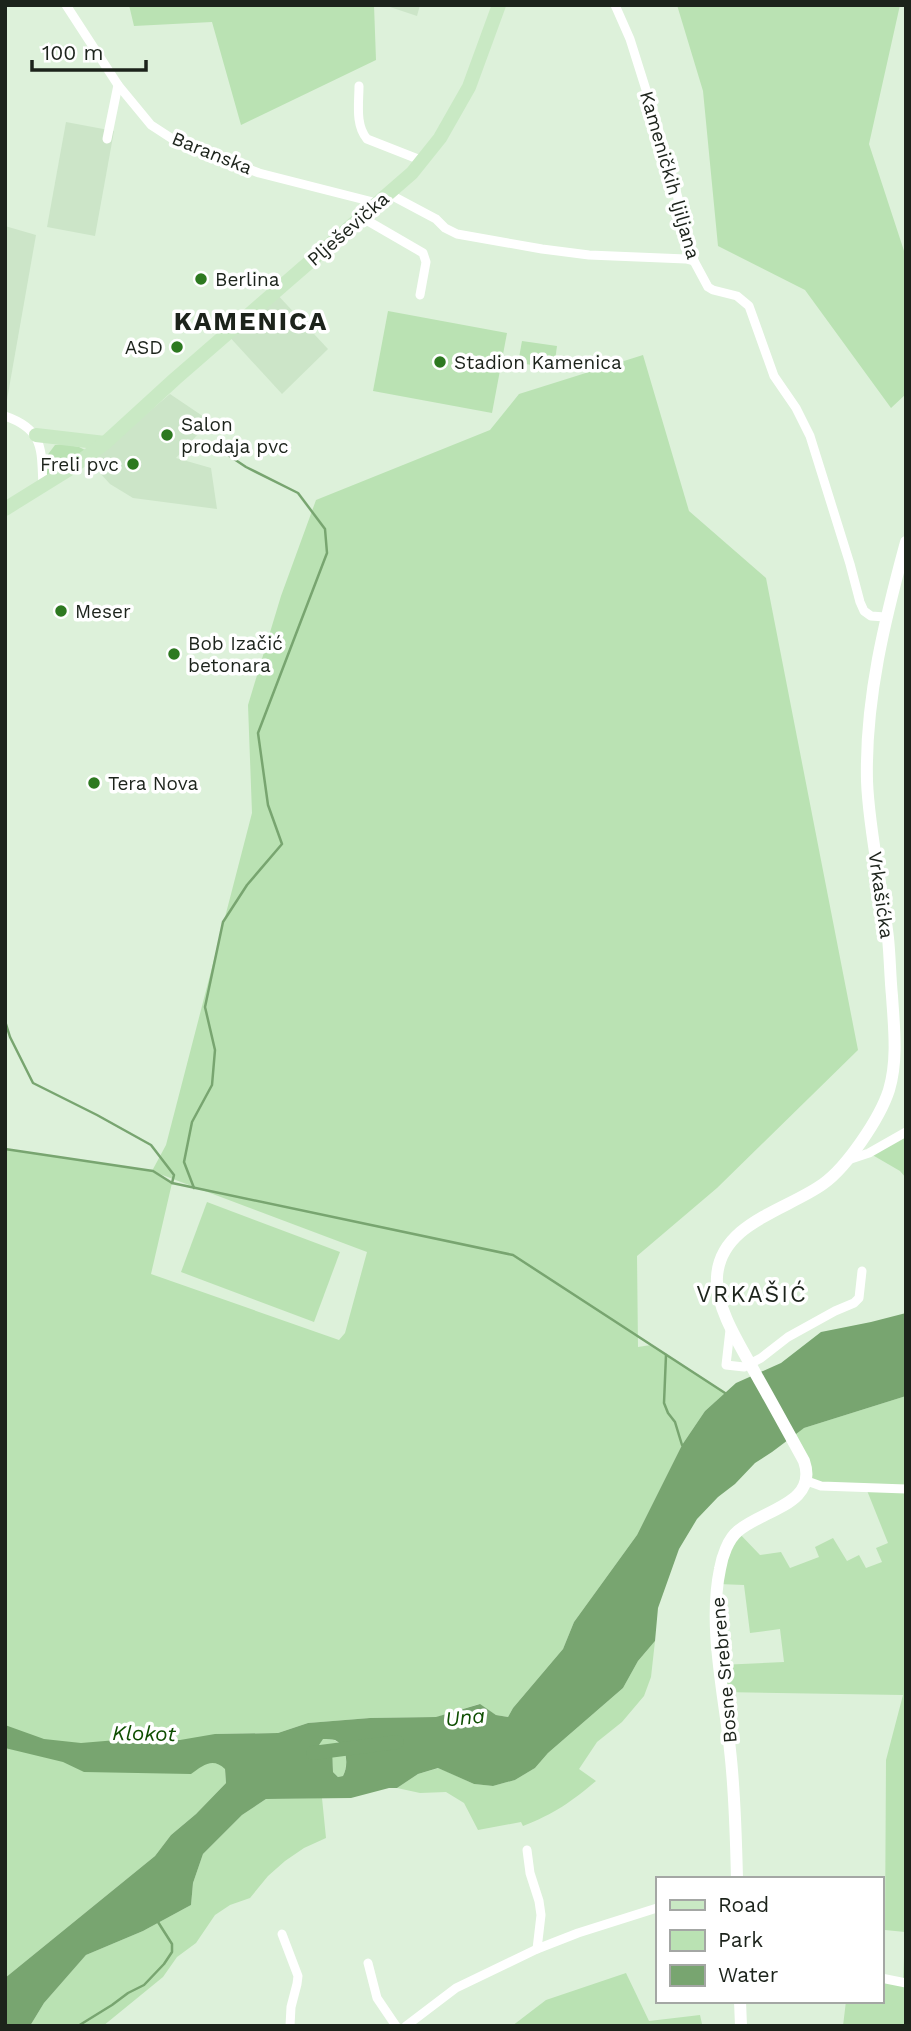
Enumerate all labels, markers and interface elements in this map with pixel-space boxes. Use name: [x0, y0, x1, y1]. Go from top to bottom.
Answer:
scale bar: [32, 28, 145, 72]
text: 100 m: [42, 40, 104, 65]
street label: Kameničkih ljiljana: [635, 88, 705, 262]
street label: Baranska: [169, 127, 256, 180]
street label: Plješevička: [302, 187, 394, 271]
place label: Berlina: [215, 268, 280, 291]
marker: Berlina: [193, 271, 209, 287]
district label: KAMENICA: [174, 306, 328, 336]
place label: ASD: [125, 336, 163, 359]
marker: ASD: [169, 339, 185, 355]
place label: Stadion Kamenica: [454, 351, 622, 374]
marker: Stadion Kamenica: [432, 354, 448, 370]
place label: Salon prodaja pvc: [181, 413, 289, 458]
marker: Salon prodaja pvc: [159, 427, 175, 443]
place label: Freli pvc: [40, 453, 119, 476]
marker: Freli pvc: [125, 456, 141, 472]
place label: Meser: [75, 600, 131, 623]
marker: Meser: [53, 603, 69, 619]
place label: Bob Izačić betonara: [188, 632, 283, 677]
marker: Bob Izačić betonara: [166, 646, 182, 662]
place label: Tera Nova: [108, 772, 198, 795]
marker: Tera Nova: [86, 775, 102, 791]
street label: Vrkašićka: [864, 850, 899, 940]
district label: VRKAŠIĆ: [696, 1280, 808, 1308]
street label: Bosne Srebrene: [706, 1596, 742, 1744]
water label: Una: [444, 1702, 486, 1732]
water label: Klokot: [112, 1720, 177, 1746]
legend: [656, 1877, 883, 2003]
text: Road: [718, 1892, 769, 1917]
text: Park: [718, 1927, 763, 1952]
text: Water: [718, 1962, 779, 1987]

